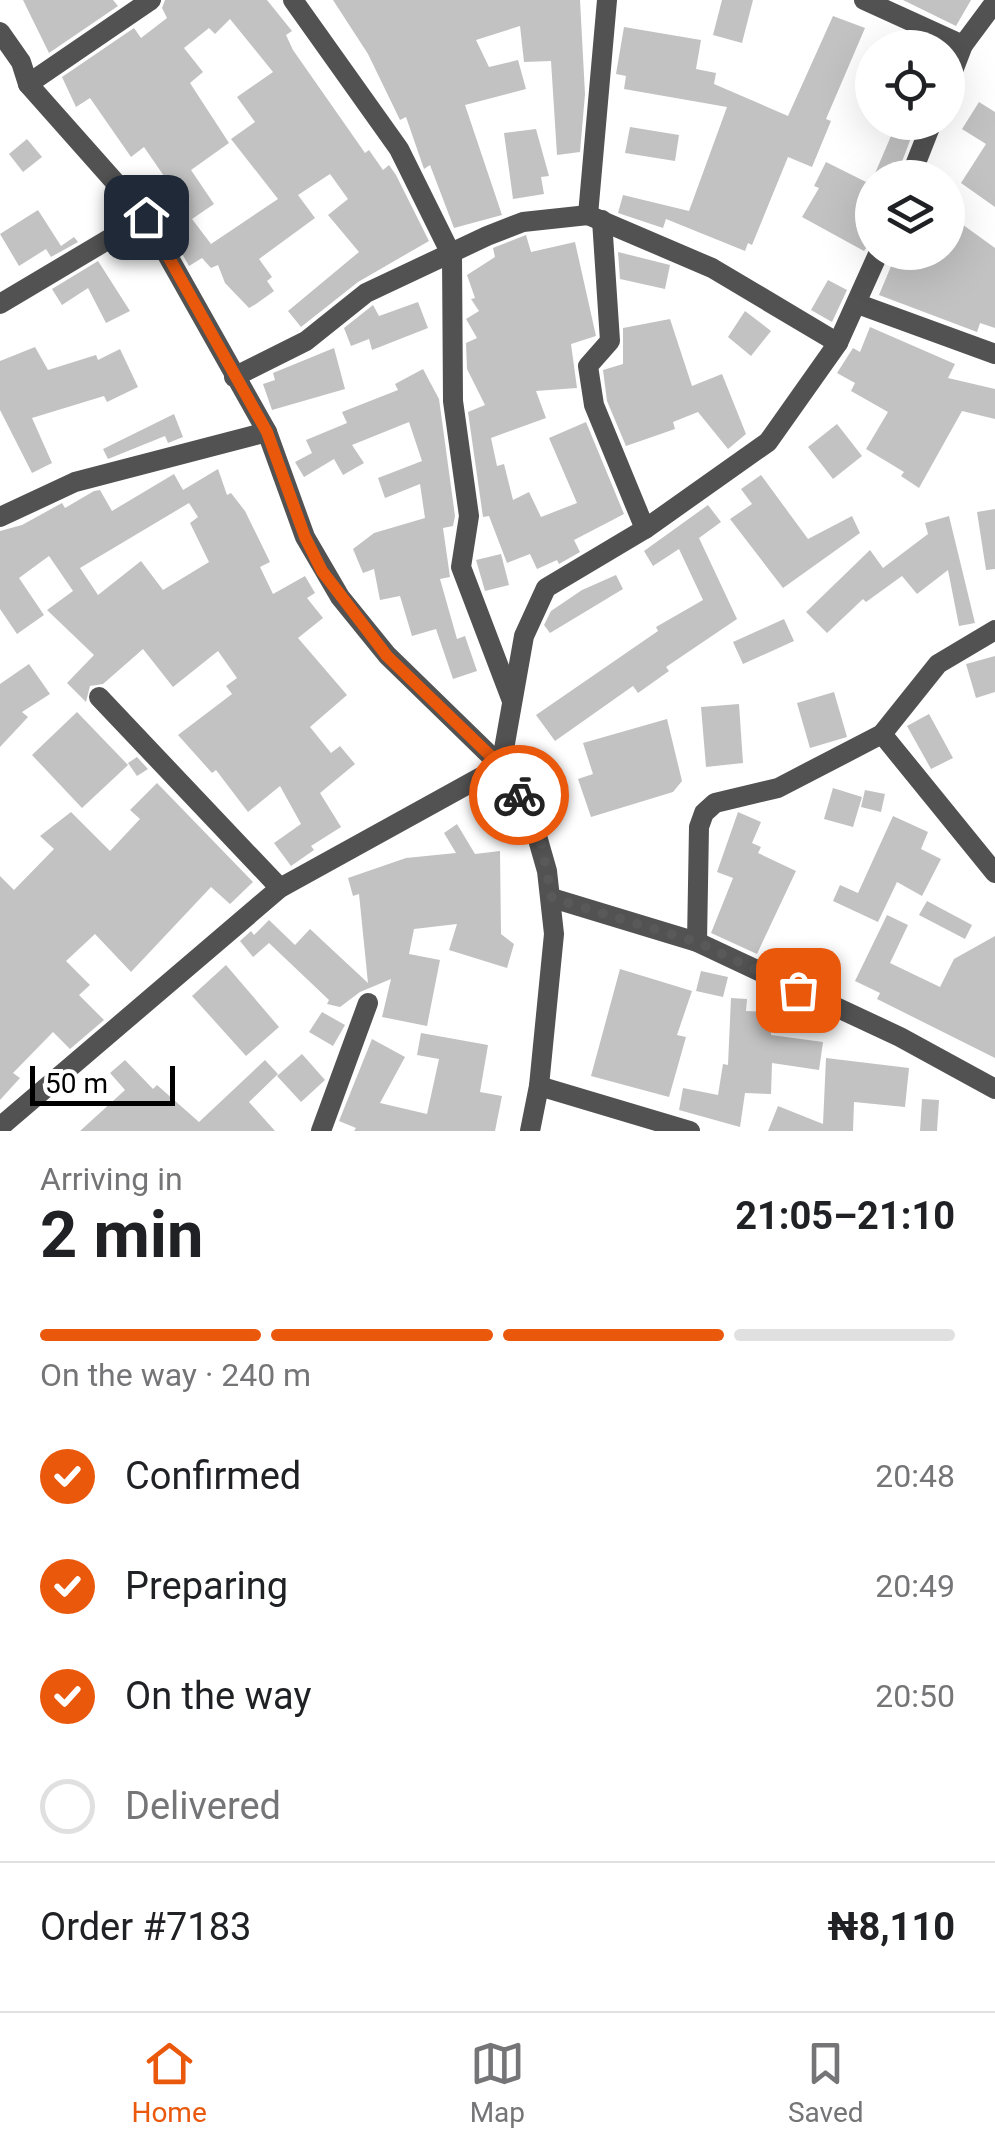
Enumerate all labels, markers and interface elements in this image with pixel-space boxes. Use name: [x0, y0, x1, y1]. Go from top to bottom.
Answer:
map controls: [855, 30, 965, 270]
button: locate: [855, 30, 965, 140]
button: layers: [855, 160, 965, 270]
pin: [104, 175, 189, 260]
icon: home: [119, 190, 174, 245]
courier: [469, 745, 569, 845]
icon: bike: [492, 768, 547, 823]
pin: [756, 948, 841, 1033]
icon: bag: [771, 963, 826, 1018]
scale bar: [30, 1061, 175, 1106]
text: 50 m: [45, 1067, 108, 1100]
text: Arriving in: [40, 1160, 183, 1198]
text: 21:05–21:10: [735, 1194, 955, 1238]
text: 2 min: [40, 1197, 203, 1273]
text: On the way · 240 m: [40, 1356, 311, 1394]
icon: check: [40, 1449, 95, 1504]
text: Confirmed: [125, 1454, 301, 1498]
text: 20:48: [875, 1457, 955, 1495]
icon: check: [40, 1559, 95, 1614]
text: Preparing: [125, 1564, 288, 1608]
text: 20:49: [875, 1567, 955, 1605]
icon: check: [40, 1669, 95, 1724]
text: On the way: [125, 1674, 311, 1718]
text: 20:50: [875, 1677, 955, 1715]
text: Delivered: [125, 1784, 281, 1828]
text: Order #7183: [40, 1905, 251, 1949]
text: ₦8,110: [828, 1905, 955, 1949]
tab: Home: [131, 2036, 207, 2129]
tab: Map: [470, 2036, 525, 2129]
tab: Saved: [788, 2036, 864, 2129]

